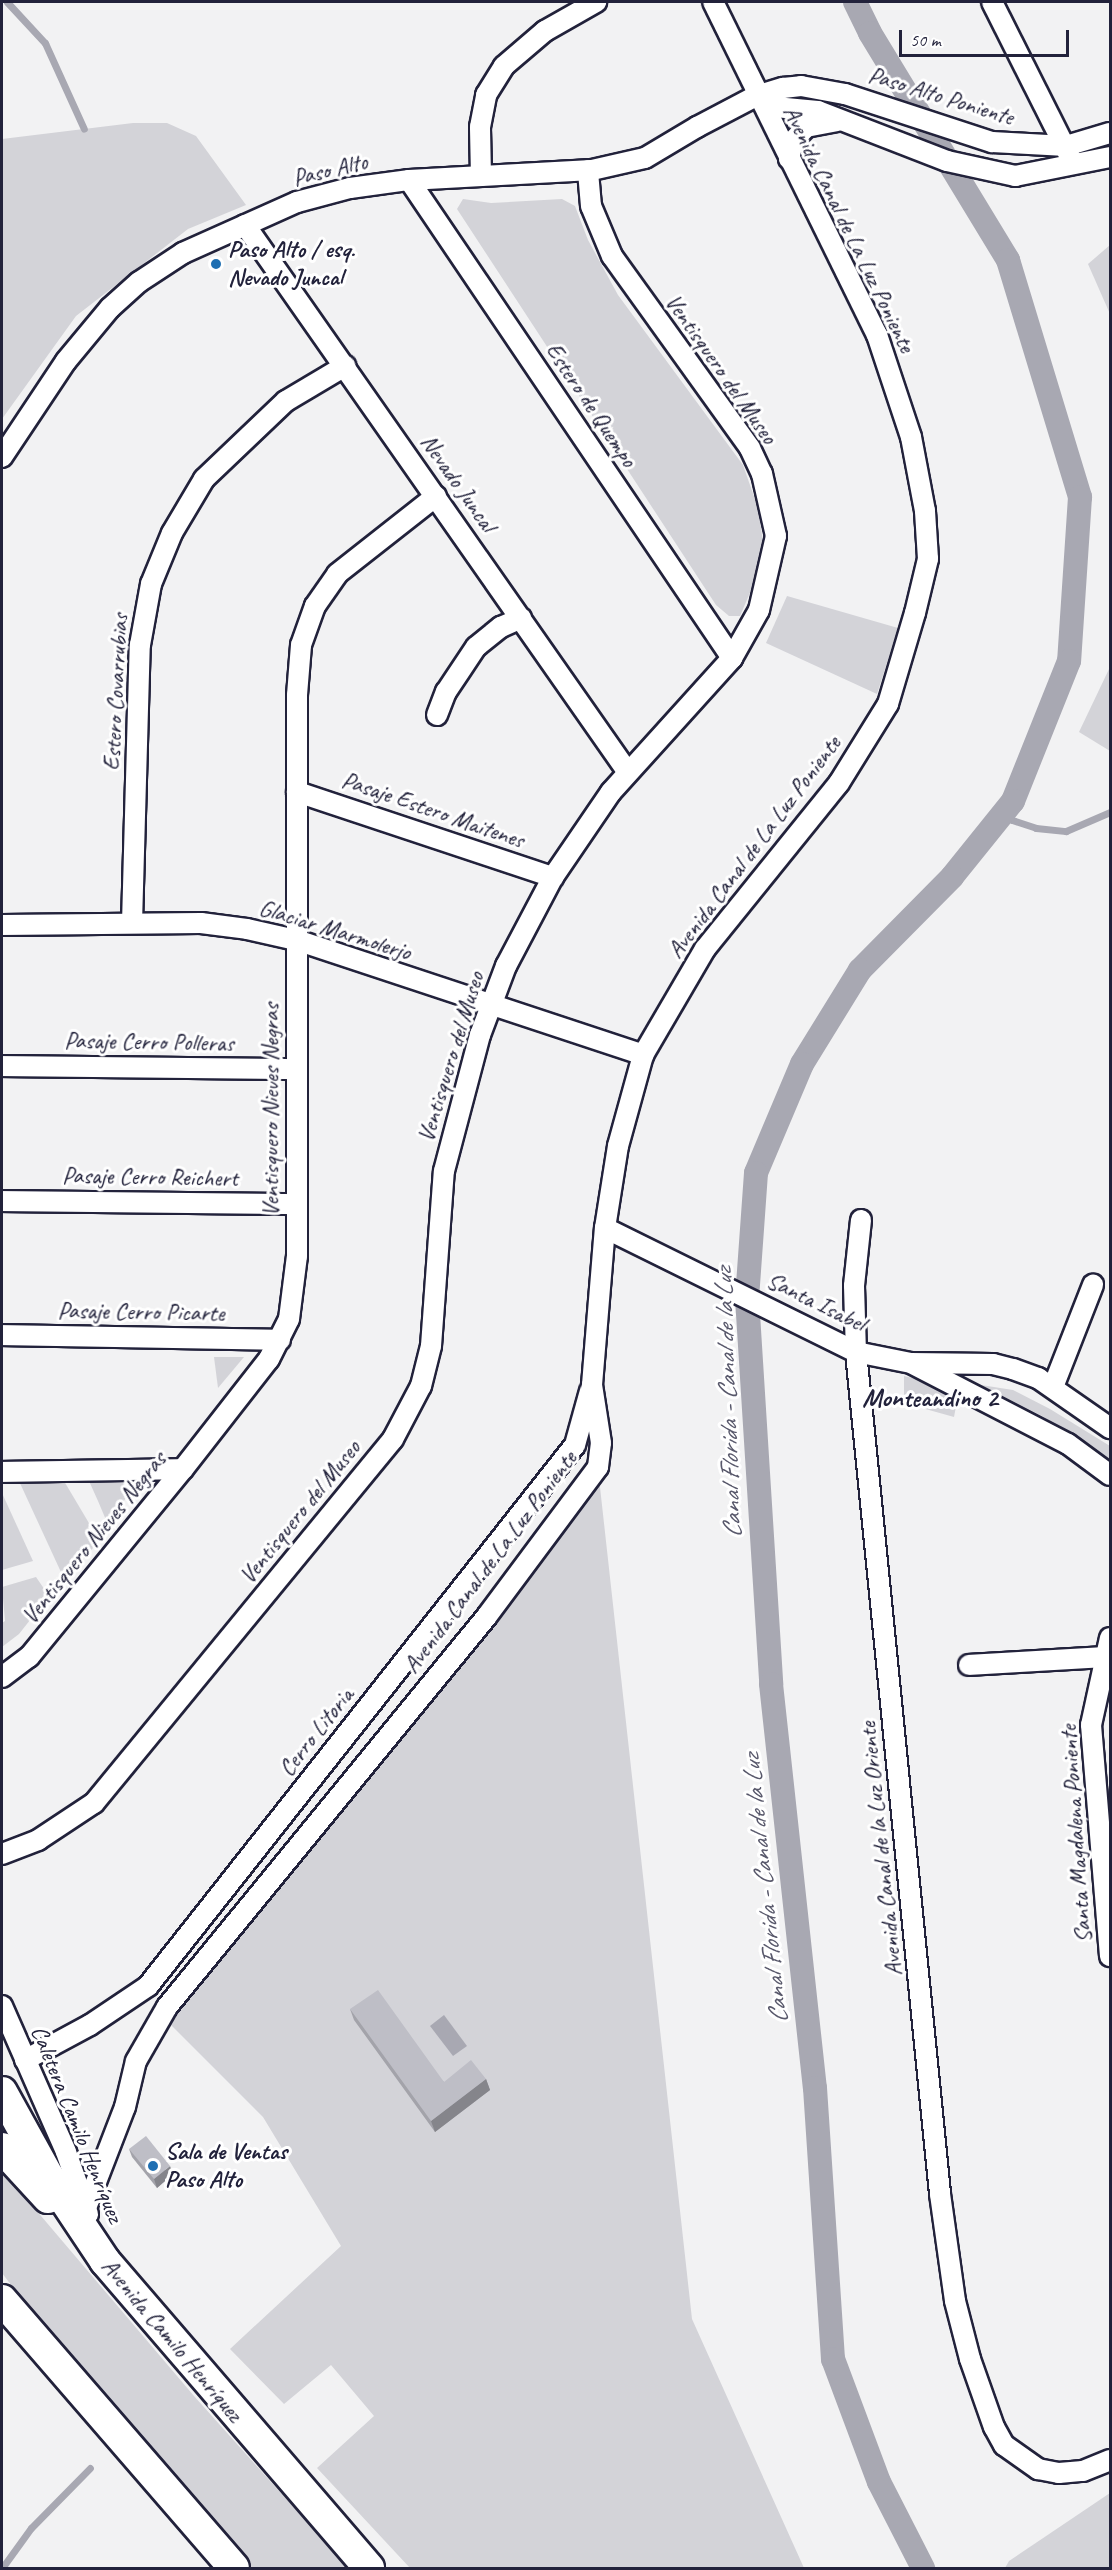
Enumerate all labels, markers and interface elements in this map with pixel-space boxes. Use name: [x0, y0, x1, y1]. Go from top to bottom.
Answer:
scale bar: [902, 18, 1072, 56]
text: 50 m: [910, 29, 941, 51]
street label: Paso Alto Poniente: [865, 60, 1017, 132]
street label: Avenida Canal de La Luz Poniente: [777, 101, 921, 357]
street label: Paso Alto: [290, 147, 370, 193]
place label: Paso Alto / esq. Nevado Juncal: [228, 236, 355, 292]
marker: Paso Alto / esq. Nevado Juncal: [209, 257, 223, 271]
street label: Ventisquero del Museo: [659, 289, 783, 449]
street label: Estero de Quempo: [539, 338, 643, 472]
street label: Nevado Juncal: [414, 429, 502, 537]
street label: Estero Covarrubias: [98, 613, 134, 771]
street label: Avenida Canal de La Luz Poniente: [661, 730, 847, 964]
street label: Pasaje Estero Maitenes: [338, 765, 528, 855]
street label: Glaciar Marmolerjo: [256, 893, 414, 967]
street label: Ventisquero del Museo: [411, 968, 491, 1146]
street label: Ventisquero Nieves Negras: [257, 1003, 285, 1217]
street label: Pasaje Cerro Polleras: [64, 1026, 234, 1058]
street label: Pasaje Cerro Reichert: [62, 1161, 238, 1193]
street label: Santa Isabel: [762, 1266, 870, 1338]
water label: Canal Florida - Canal de la Luz: [708, 1267, 748, 1539]
street label: Pasaje Cerro Picarte: [58, 1296, 224, 1328]
district label: Monteandino 2: [862, 1382, 998, 1414]
street label: Ventisquero del Museo: [233, 1434, 367, 1590]
street label: Avenida Canal de La Luz Poniente: [397, 1445, 583, 1679]
street label: Ventisquero Nieves Negras: [16, 1446, 172, 1630]
street label: Cerro Litoria: [272, 1681, 360, 1783]
street label: Avenida Canal de la Luz Oriente: [853, 1721, 909, 1977]
street label: Santa Magdalena Poniente: [1054, 1724, 1098, 1944]
water label: Canal Florida - Canal de la Luz: [735, 1753, 795, 2025]
street label: Caletera Camilo Henríquez: [24, 2021, 130, 2227]
place label: Sala de Ventas Paso Alto: [165, 2138, 287, 2194]
marker: Sala de Ventas Paso Alto: [146, 2159, 160, 2173]
street label: Avenida Camilo Henríquez: [95, 2252, 249, 2428]

